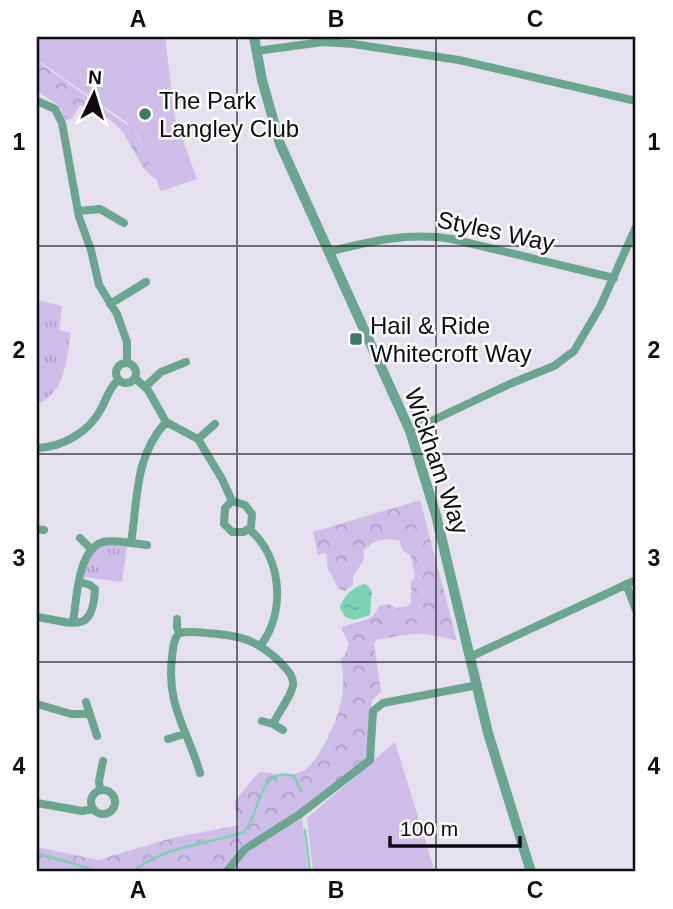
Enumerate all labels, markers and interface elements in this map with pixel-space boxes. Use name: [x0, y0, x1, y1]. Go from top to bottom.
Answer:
text: A: [130, 6, 146, 32]
text: B: [328, 6, 344, 32]
text: C: [527, 6, 543, 32]
north arrow: [60, 60, 130, 130]
text: N: [88, 67, 103, 88]
place label: The Park Langley Club: [159, 87, 299, 142]
marker: The Park Langley Club: [137, 106, 153, 122]
text: 1: [13, 129, 26, 155]
text: 1: [648, 129, 661, 155]
street label: Styles Way: [435, 205, 557, 257]
place label: Hail & Ride Whitecroft Way: [370, 312, 532, 367]
marker: Hail & Ride Whitecroft Way: [348, 331, 364, 347]
text: 2: [13, 337, 25, 363]
text: 2: [648, 337, 660, 363]
street label: Wickham Way: [399, 385, 475, 537]
text: 3: [13, 545, 25, 571]
text: 3: [648, 545, 660, 571]
text: 4: [13, 753, 26, 779]
text: 4: [648, 753, 661, 779]
scale bar: [390, 804, 519, 848]
text: 100 m: [400, 817, 458, 840]
text: A: [130, 877, 146, 903]
text: B: [328, 877, 344, 903]
text: C: [527, 877, 543, 903]

